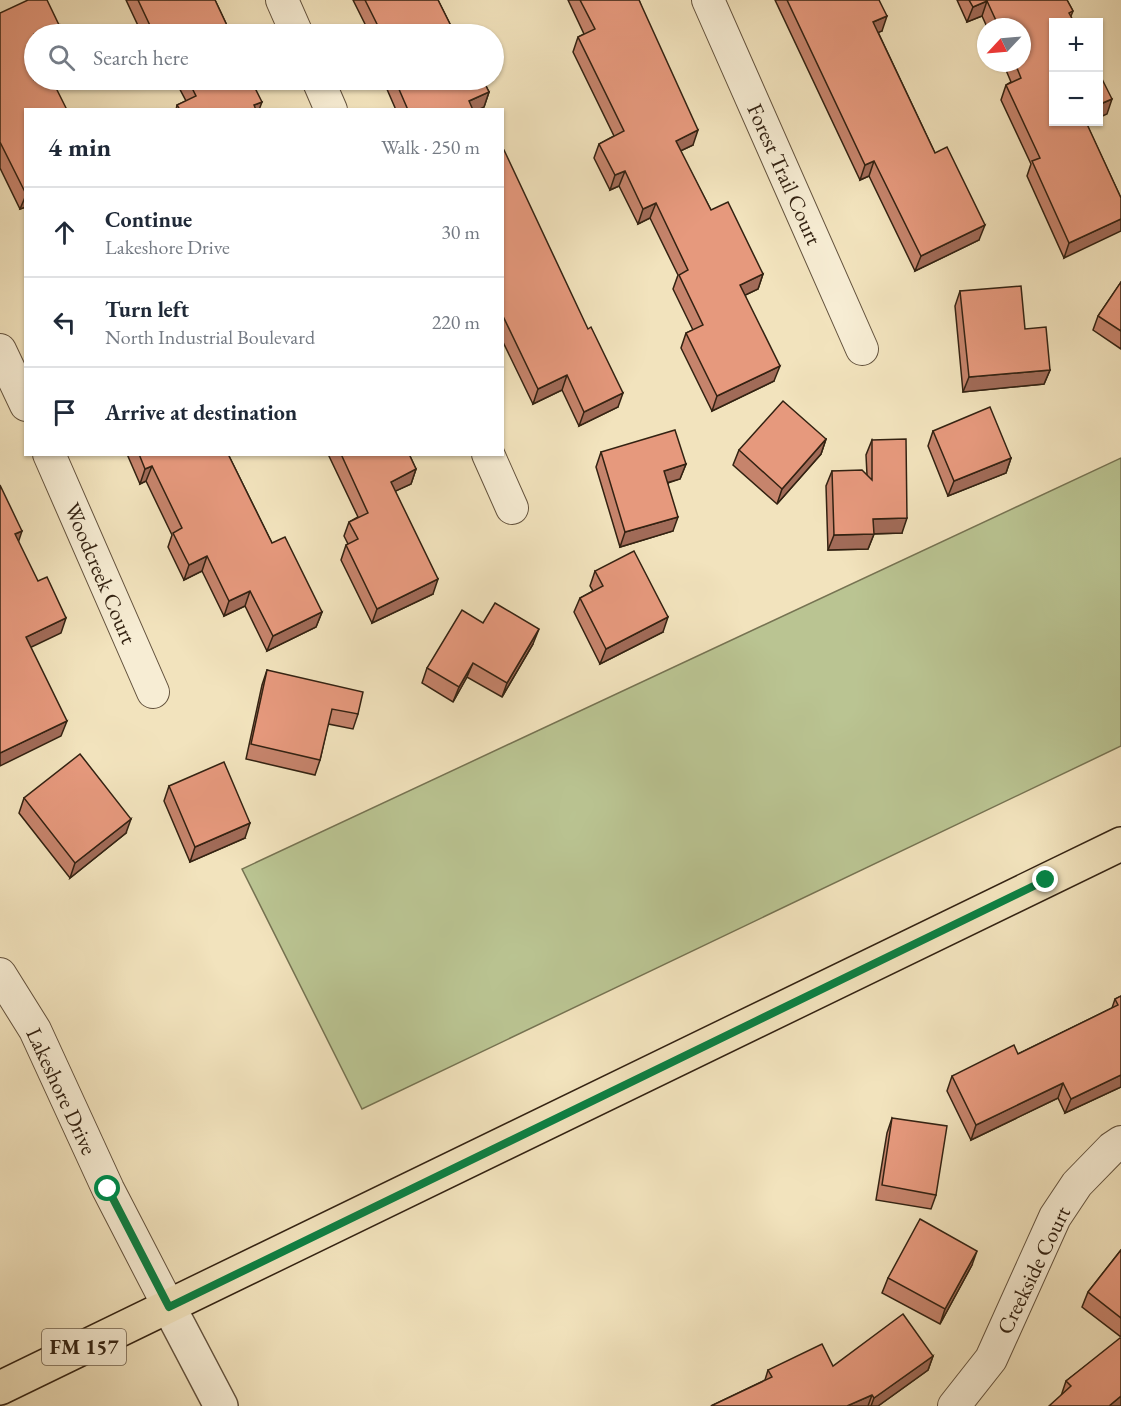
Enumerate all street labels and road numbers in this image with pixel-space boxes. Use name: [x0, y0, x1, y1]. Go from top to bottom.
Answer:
street label: Forest Trail Court: [740, 99, 829, 250]
street label: Woodcreek Court: [58, 498, 143, 648]
street label: Lakeshore Drive: [19, 1023, 104, 1160]
street label: Creekside Court: [990, 1201, 1077, 1339]
road number: FM 157: [42, 1329, 126, 1365]

